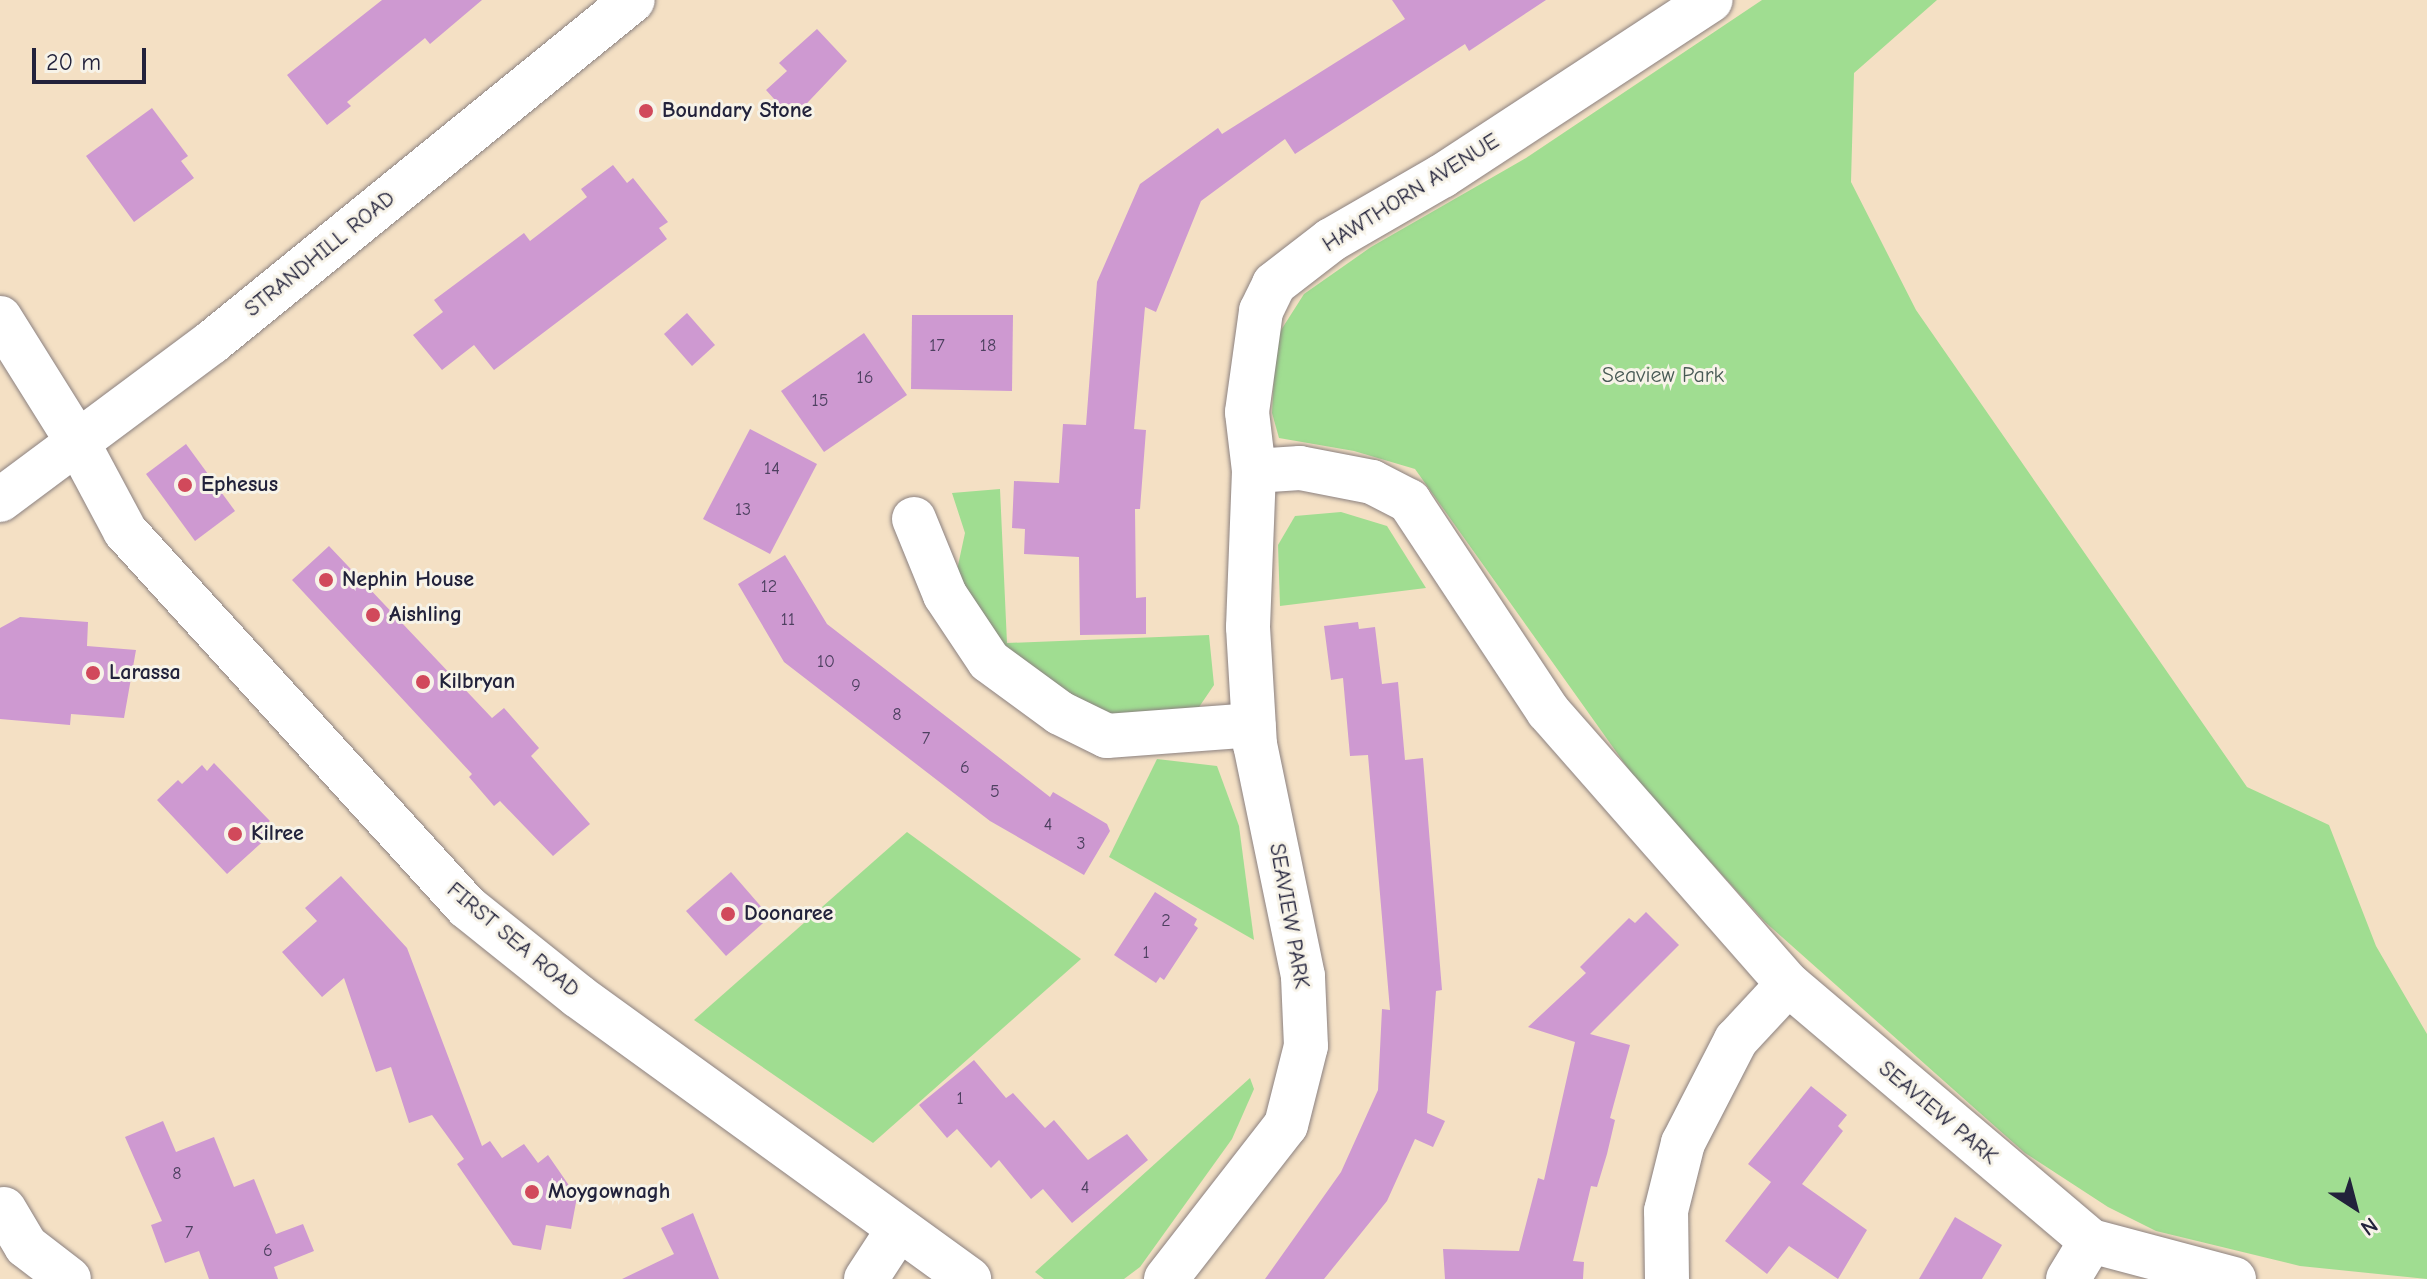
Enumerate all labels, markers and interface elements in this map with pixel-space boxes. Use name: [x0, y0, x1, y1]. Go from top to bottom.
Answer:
scale bar: [36, 32, 150, 82]
text: 20 m: [46, 48, 101, 76]
place label: Boundary Stone: [662, 98, 812, 124]
marker: Boundary Stone: [637, 102, 655, 120]
street label: HAWTHORN AVENUE: [1318, 128, 1504, 258]
street label: STRANDHILL ROAD: [240, 185, 400, 323]
house number: 17: [929, 335, 945, 357]
house number: 18: [980, 335, 996, 357]
park label: Seaview Park: [1602, 363, 1724, 389]
house number: 16: [857, 367, 873, 389]
house number: 15: [812, 390, 828, 412]
house number: 14: [764, 458, 780, 480]
place label: Ephesus: [201, 472, 278, 498]
marker: Ephesus: [176, 476, 194, 494]
house number: 13: [735, 499, 751, 521]
place label: Nephin House: [342, 567, 474, 593]
marker: Nephin House: [317, 571, 335, 589]
house number: 12: [761, 576, 777, 598]
place label: Aishling: [389, 602, 462, 628]
marker: Aishling: [364, 606, 382, 624]
house number: 11: [781, 609, 795, 631]
house number: 10: [817, 651, 835, 673]
place label: Larassa: [109, 660, 181, 686]
marker: Larassa: [84, 664, 102, 682]
place label: Kilbryan: [439, 669, 515, 695]
marker: Kilbryan: [414, 673, 432, 691]
house number: 9: [851, 675, 861, 697]
house number: 8: [892, 704, 902, 726]
house number: 7: [922, 728, 930, 750]
house number: 6: [960, 757, 970, 779]
house number: 5: [990, 781, 1000, 803]
house number: 4: [1044, 814, 1052, 836]
place label: Kilree: [251, 821, 304, 847]
marker: Kilree: [226, 825, 244, 843]
house number: 3: [1076, 833, 1086, 855]
street label: SEAVIEW PARK: [1263, 841, 1315, 991]
street label: FIRST SEA ROAD: [441, 877, 585, 1003]
place label: Doonaree: [744, 901, 833, 927]
marker: Doonaree: [719, 905, 737, 923]
house number: 2: [1161, 910, 1171, 932]
house number: 1: [1142, 942, 1150, 964]
street label: SEAVIEW PARK: [1873, 1056, 2003, 1170]
house number: 1: [956, 1088, 964, 1110]
house number: 8: [172, 1163, 182, 1185]
north arrow: [2315, 1167, 2395, 1247]
house number: 4: [1081, 1177, 1089, 1199]
place label: Moygownagh: [548, 1179, 670, 1205]
marker: Moygownagh: [523, 1183, 541, 1201]
text: N: [2356, 1212, 2383, 1241]
house number: 7: [185, 1222, 193, 1244]
house number: 6: [263, 1240, 273, 1262]

